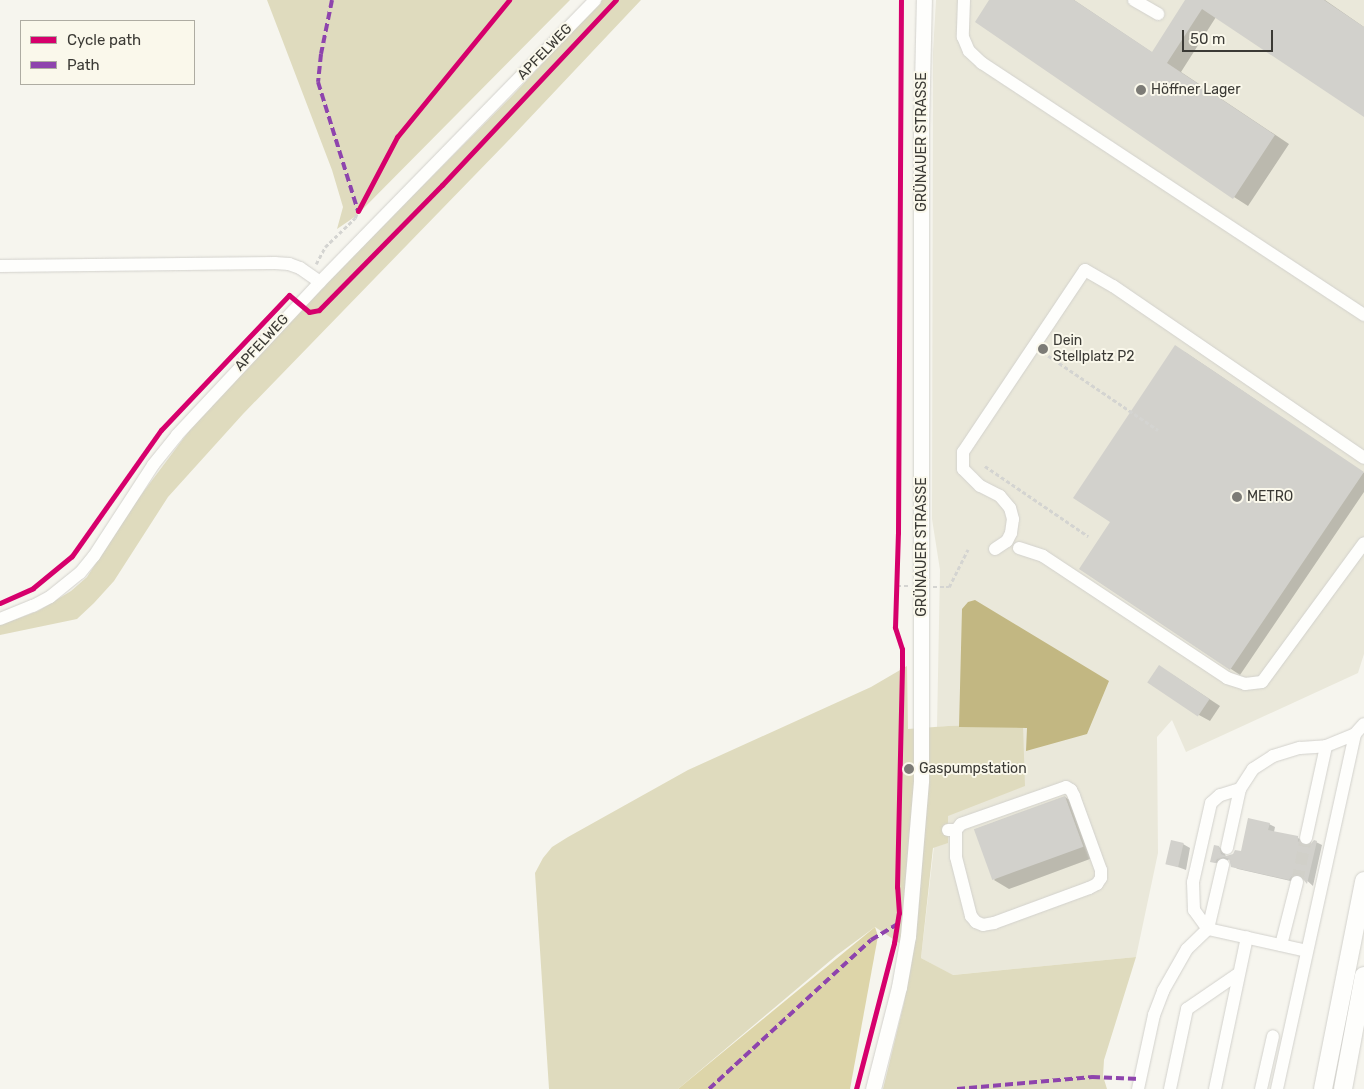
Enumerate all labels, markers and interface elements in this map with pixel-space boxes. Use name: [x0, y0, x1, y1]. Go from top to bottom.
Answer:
legend: [20, 20, 195, 85]
street label: APFELWEG: [514, 20, 576, 84]
scale bar: [1184, 20, 1275, 52]
text: 50 m: [1190, 30, 1225, 48]
text: Cycle path: [67, 31, 141, 49]
text: Path: [67, 56, 100, 74]
street label: GRÜNAUER STRASSE: [914, 72, 930, 212]
place label: Höffner Lager: [1151, 82, 1241, 98]
marker: Höffner Lager: [1135, 84, 1147, 96]
street label: APFELWEG: [231, 311, 293, 375]
place label: Dein Stellplatz P2: [1053, 333, 1134, 366]
marker: Dein Stellplatz P2: [1037, 343, 1049, 355]
street label: GRÜNAUER STRASSE: [914, 477, 930, 617]
place label: METRO: [1247, 489, 1293, 505]
marker: METRO: [1231, 491, 1243, 503]
place label: Gaspumpstation: [919, 761, 1027, 777]
marker: Gaspumpstation: [903, 763, 915, 775]

